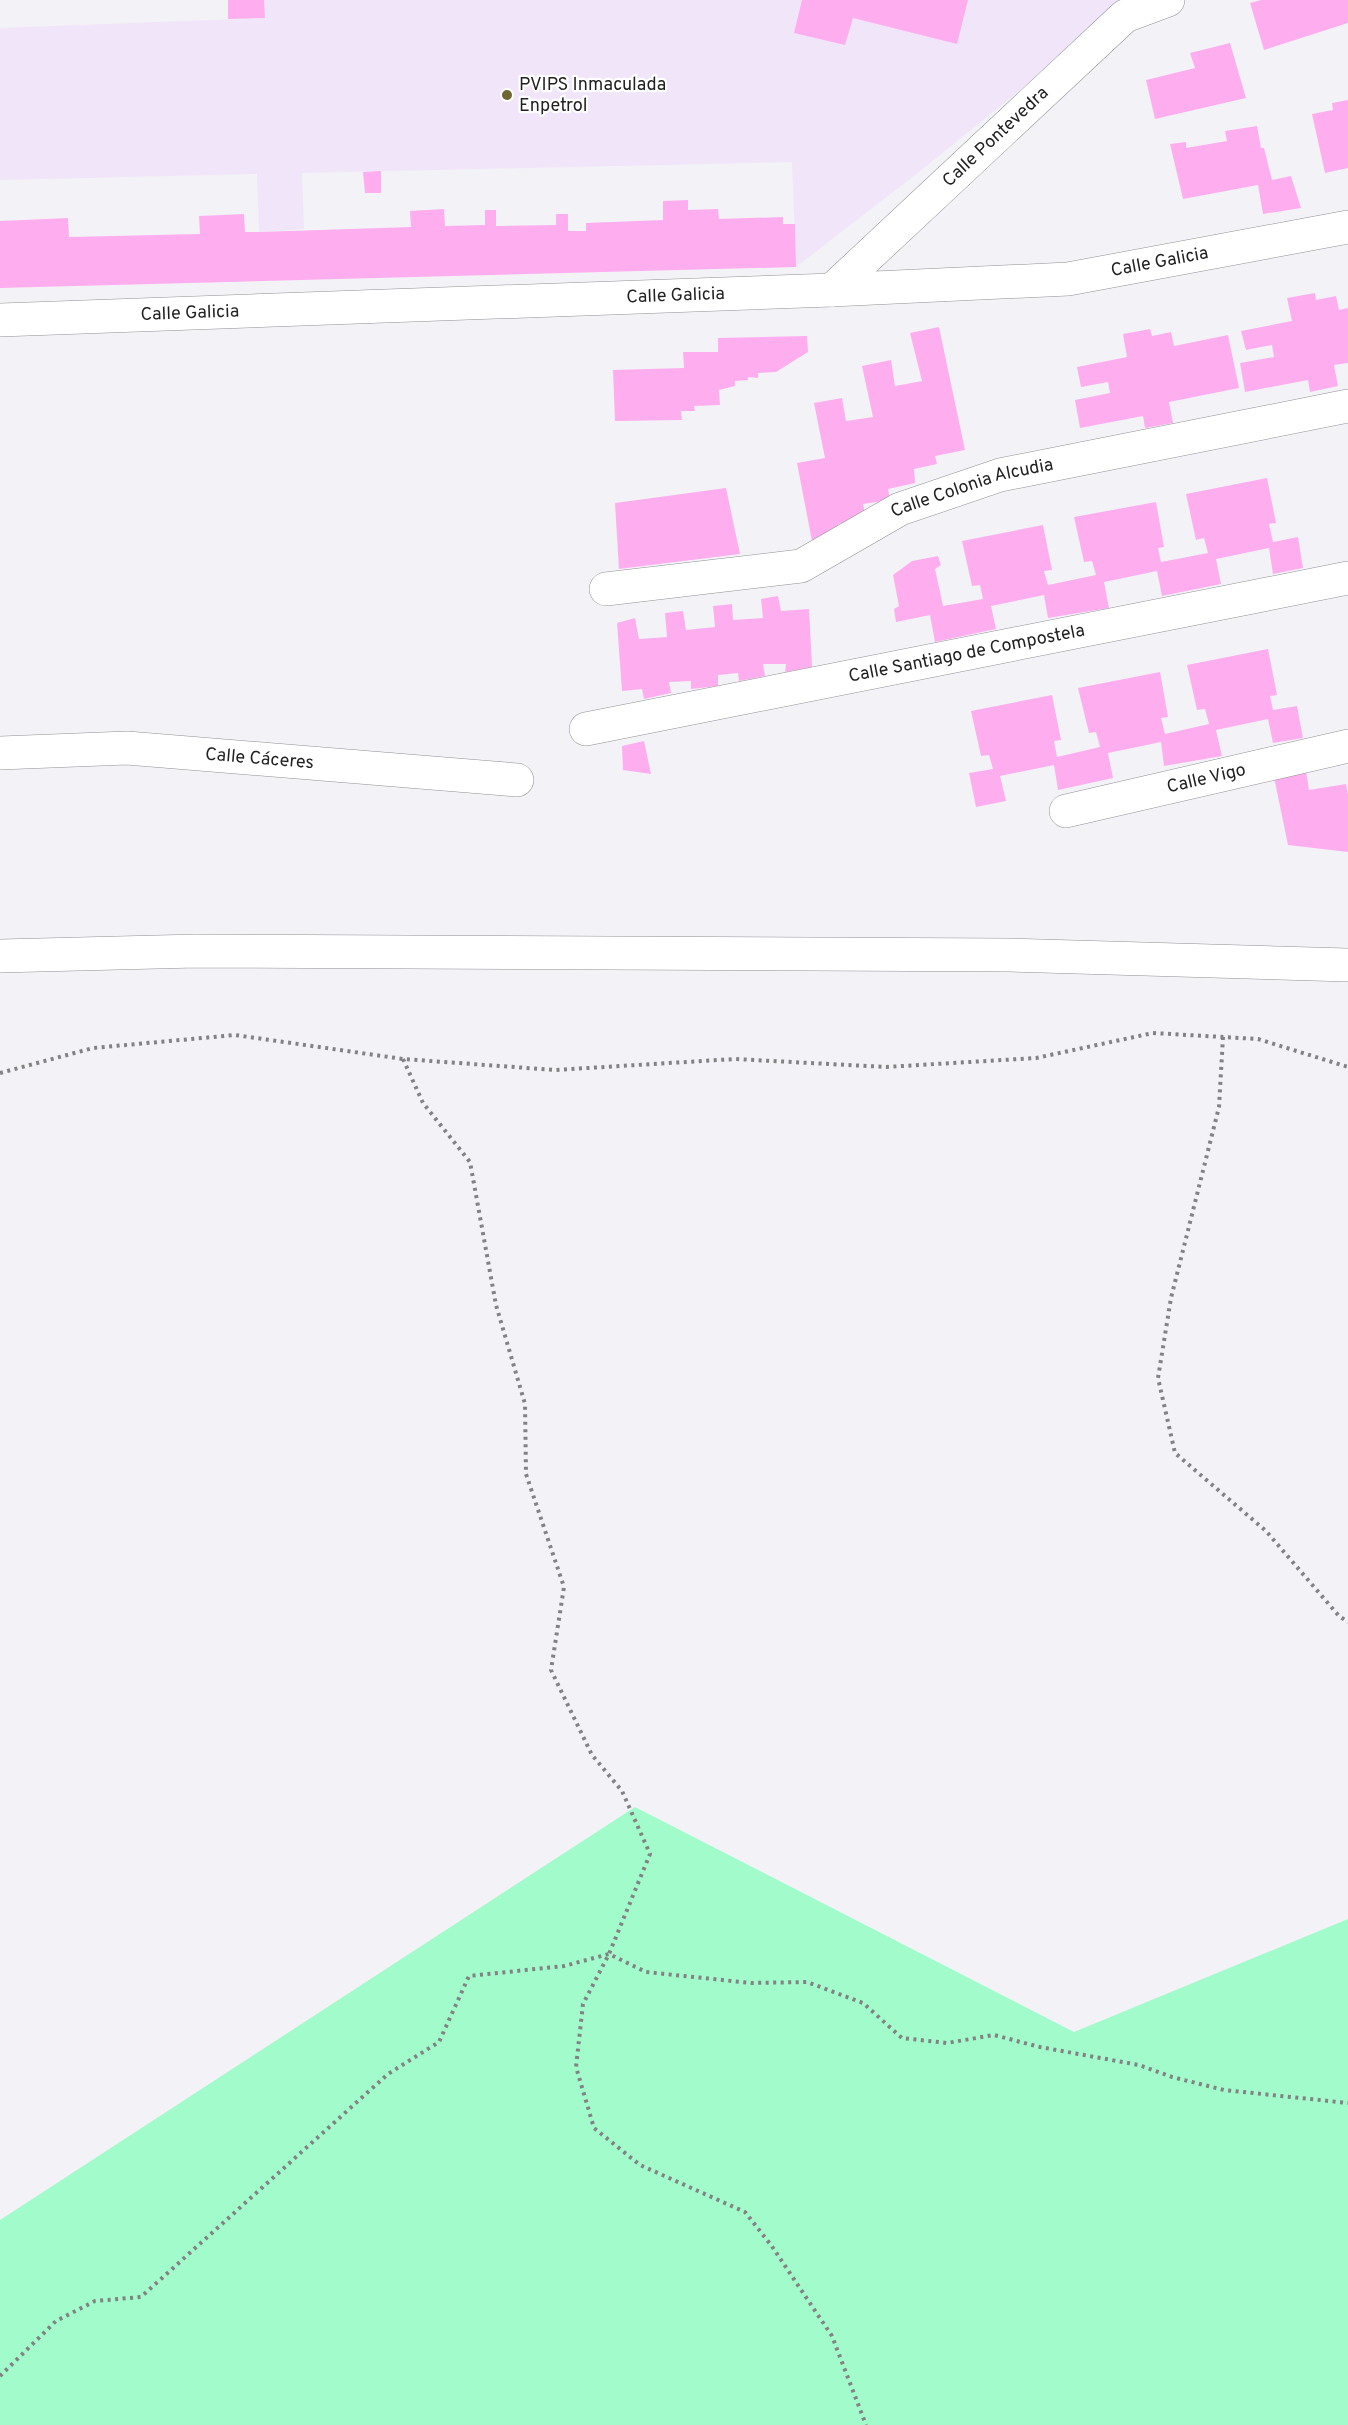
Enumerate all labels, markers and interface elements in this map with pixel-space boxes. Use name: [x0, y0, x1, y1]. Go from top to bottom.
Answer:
place label: PVIPS Inmaculada Enpetrol: [519, 74, 666, 118]
street label: Calle Pontevedra: [938, 82, 1054, 192]
marker: PVIPS Inmaculada Enpetrol: [500, 88, 514, 102]
street label: Calle Galicia: [1109, 242, 1210, 282]
street label: Calle Galicia: [626, 282, 725, 309]
street label: Calle Galicia: [140, 300, 240, 326]
street label: Calle Colonia Alcudia: [887, 453, 1055, 523]
street label: Calle Santiago de Compostela: [846, 619, 1087, 688]
street label: Calle Cáceres: [204, 743, 315, 775]
street label: Calle Vigo: [1165, 758, 1248, 799]

